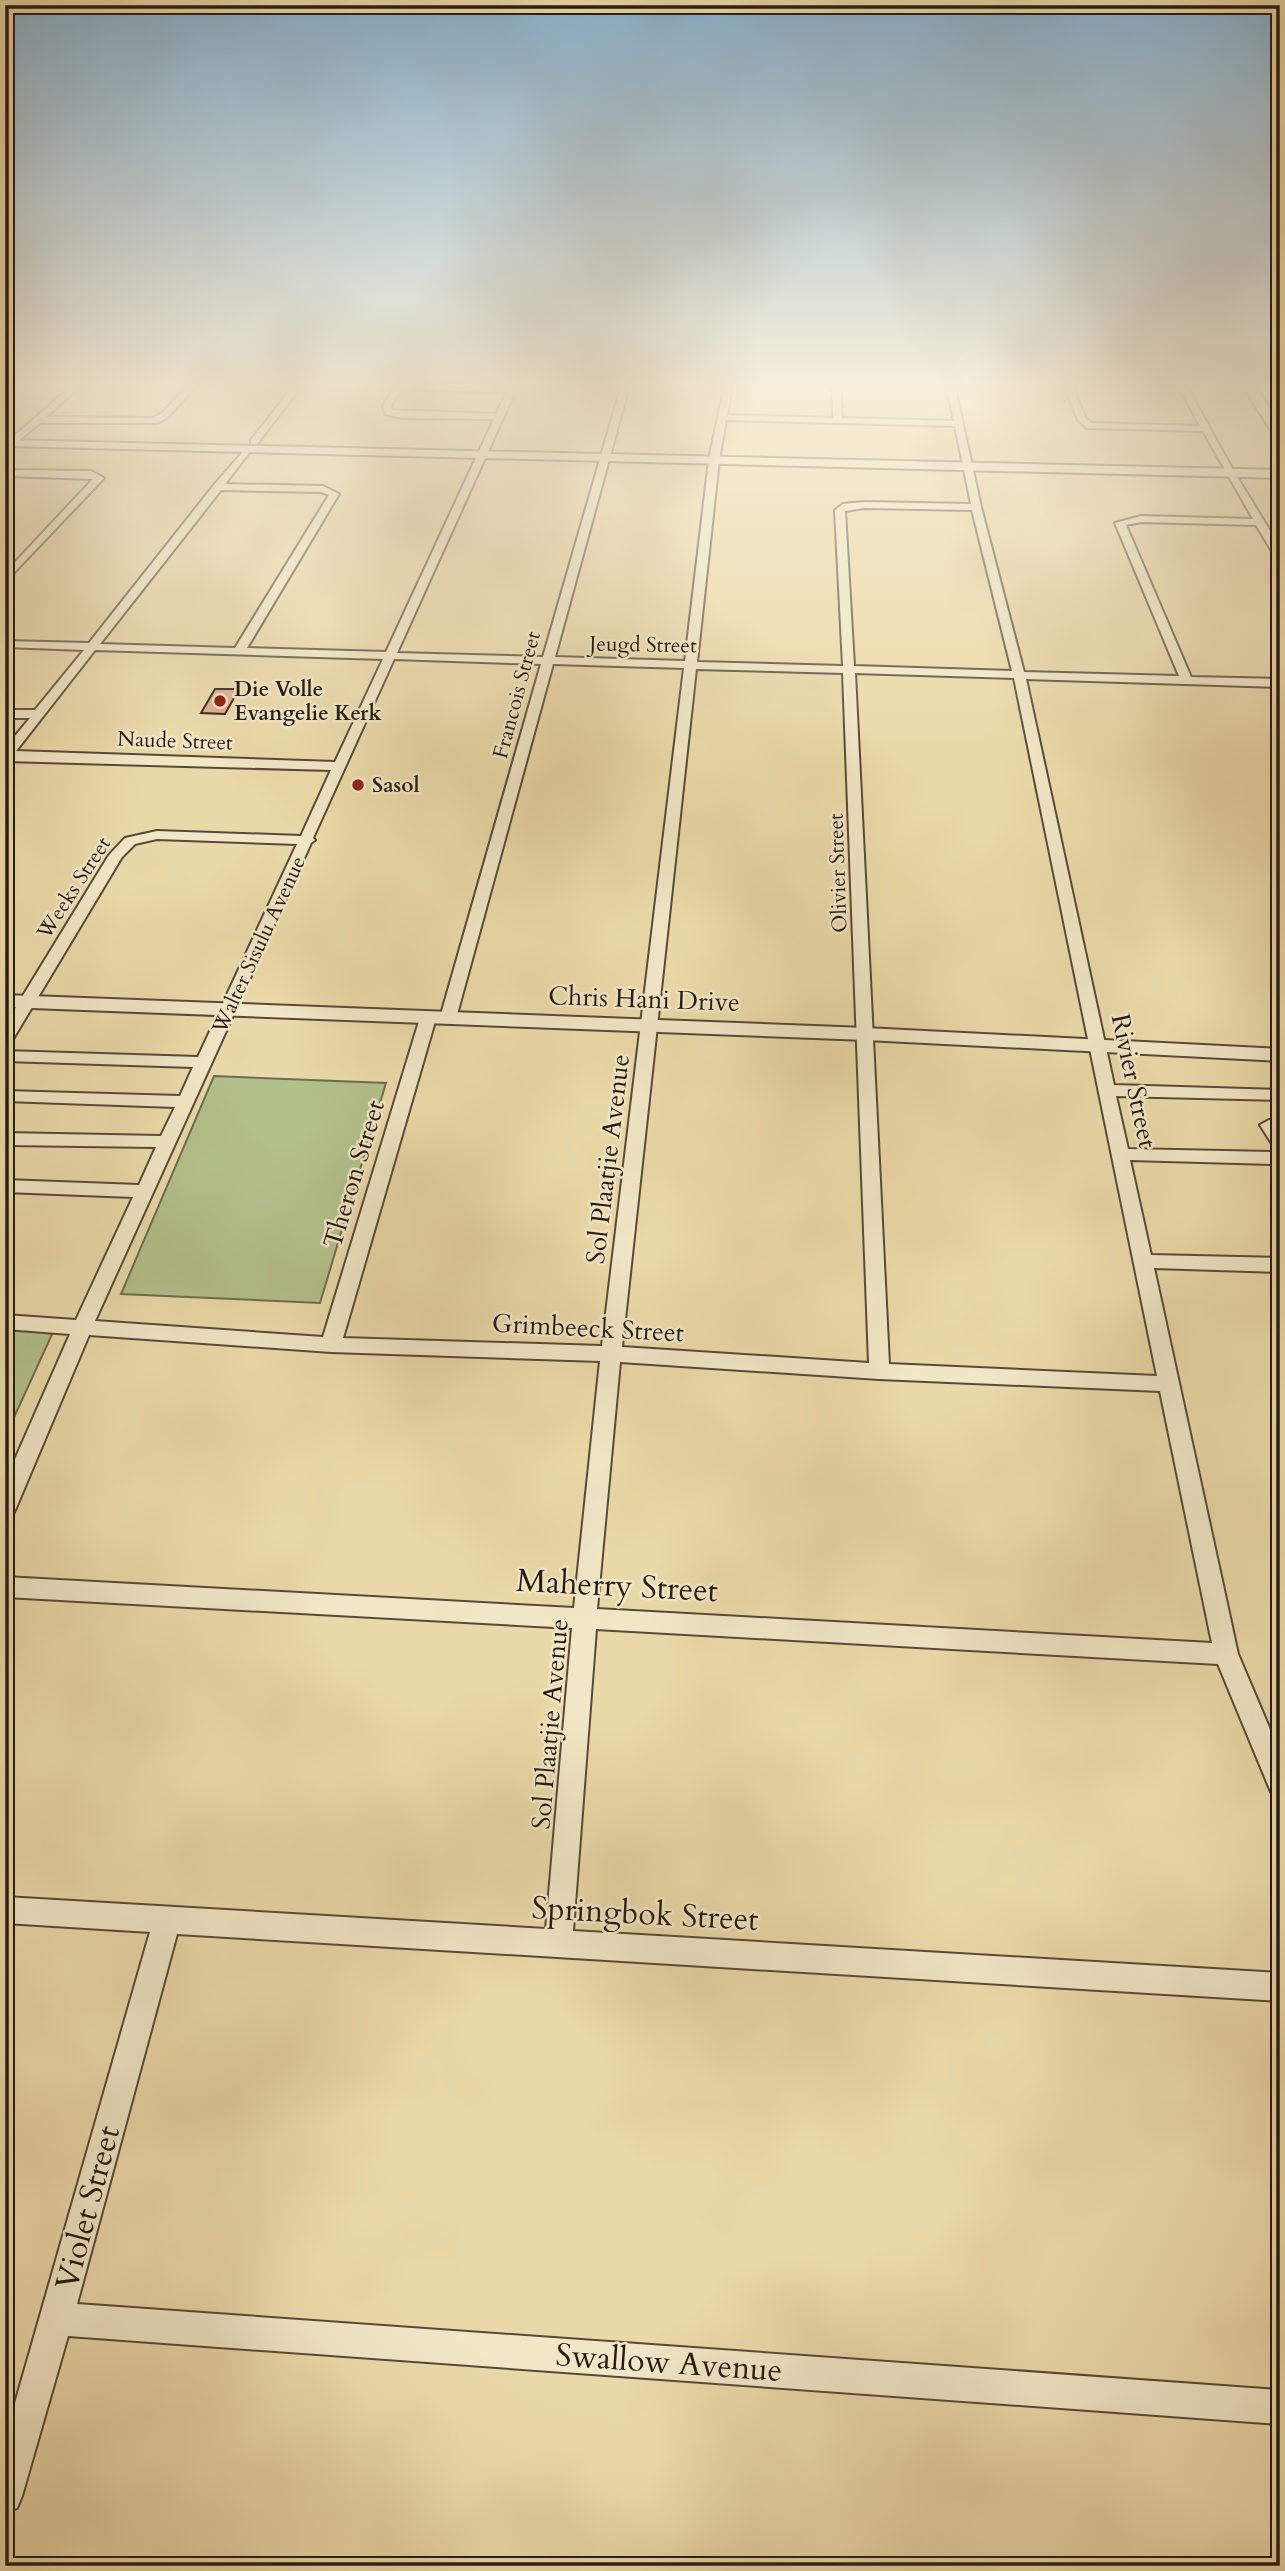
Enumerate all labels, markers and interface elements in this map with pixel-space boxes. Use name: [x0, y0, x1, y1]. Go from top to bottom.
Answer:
street label: Francois Street: [486, 628, 548, 762]
street label: Jeugd Street: [586, 630, 697, 660]
place label: Die Volle Evangelie Kerk: [234, 675, 382, 728]
marker: Die Volle Evangelie Kerk: [212, 693, 228, 709]
street label: Naude Street: [117, 724, 234, 758]
place label: Sasol: [372, 771, 420, 800]
marker: Sasol: [350, 777, 366, 793]
street label: Olivier Street: [821, 813, 855, 933]
street label: Weeks Street: [30, 831, 118, 946]
street label: Walter Sisulu Avenue: [205, 852, 313, 1039]
street label: Chris Hani Drive: [548, 978, 740, 1020]
street label: Rivier Street: [1103, 1011, 1165, 1151]
street label: Sol Plaatjie Avenue: [578, 1052, 638, 1266]
street label: Theron Street: [315, 1096, 393, 1252]
street label: Grimbeeck Street: [491, 1305, 685, 1351]
street label: Maherry Street: [515, 1559, 719, 1613]
street label: Sol Plaatjie Avenue: [523, 1617, 577, 1831]
street label: Springbok Street: [530, 1886, 760, 1942]
street label: Violet Street: [45, 2121, 131, 2295]
street label: Swallow Avenue: [554, 2333, 784, 2393]

